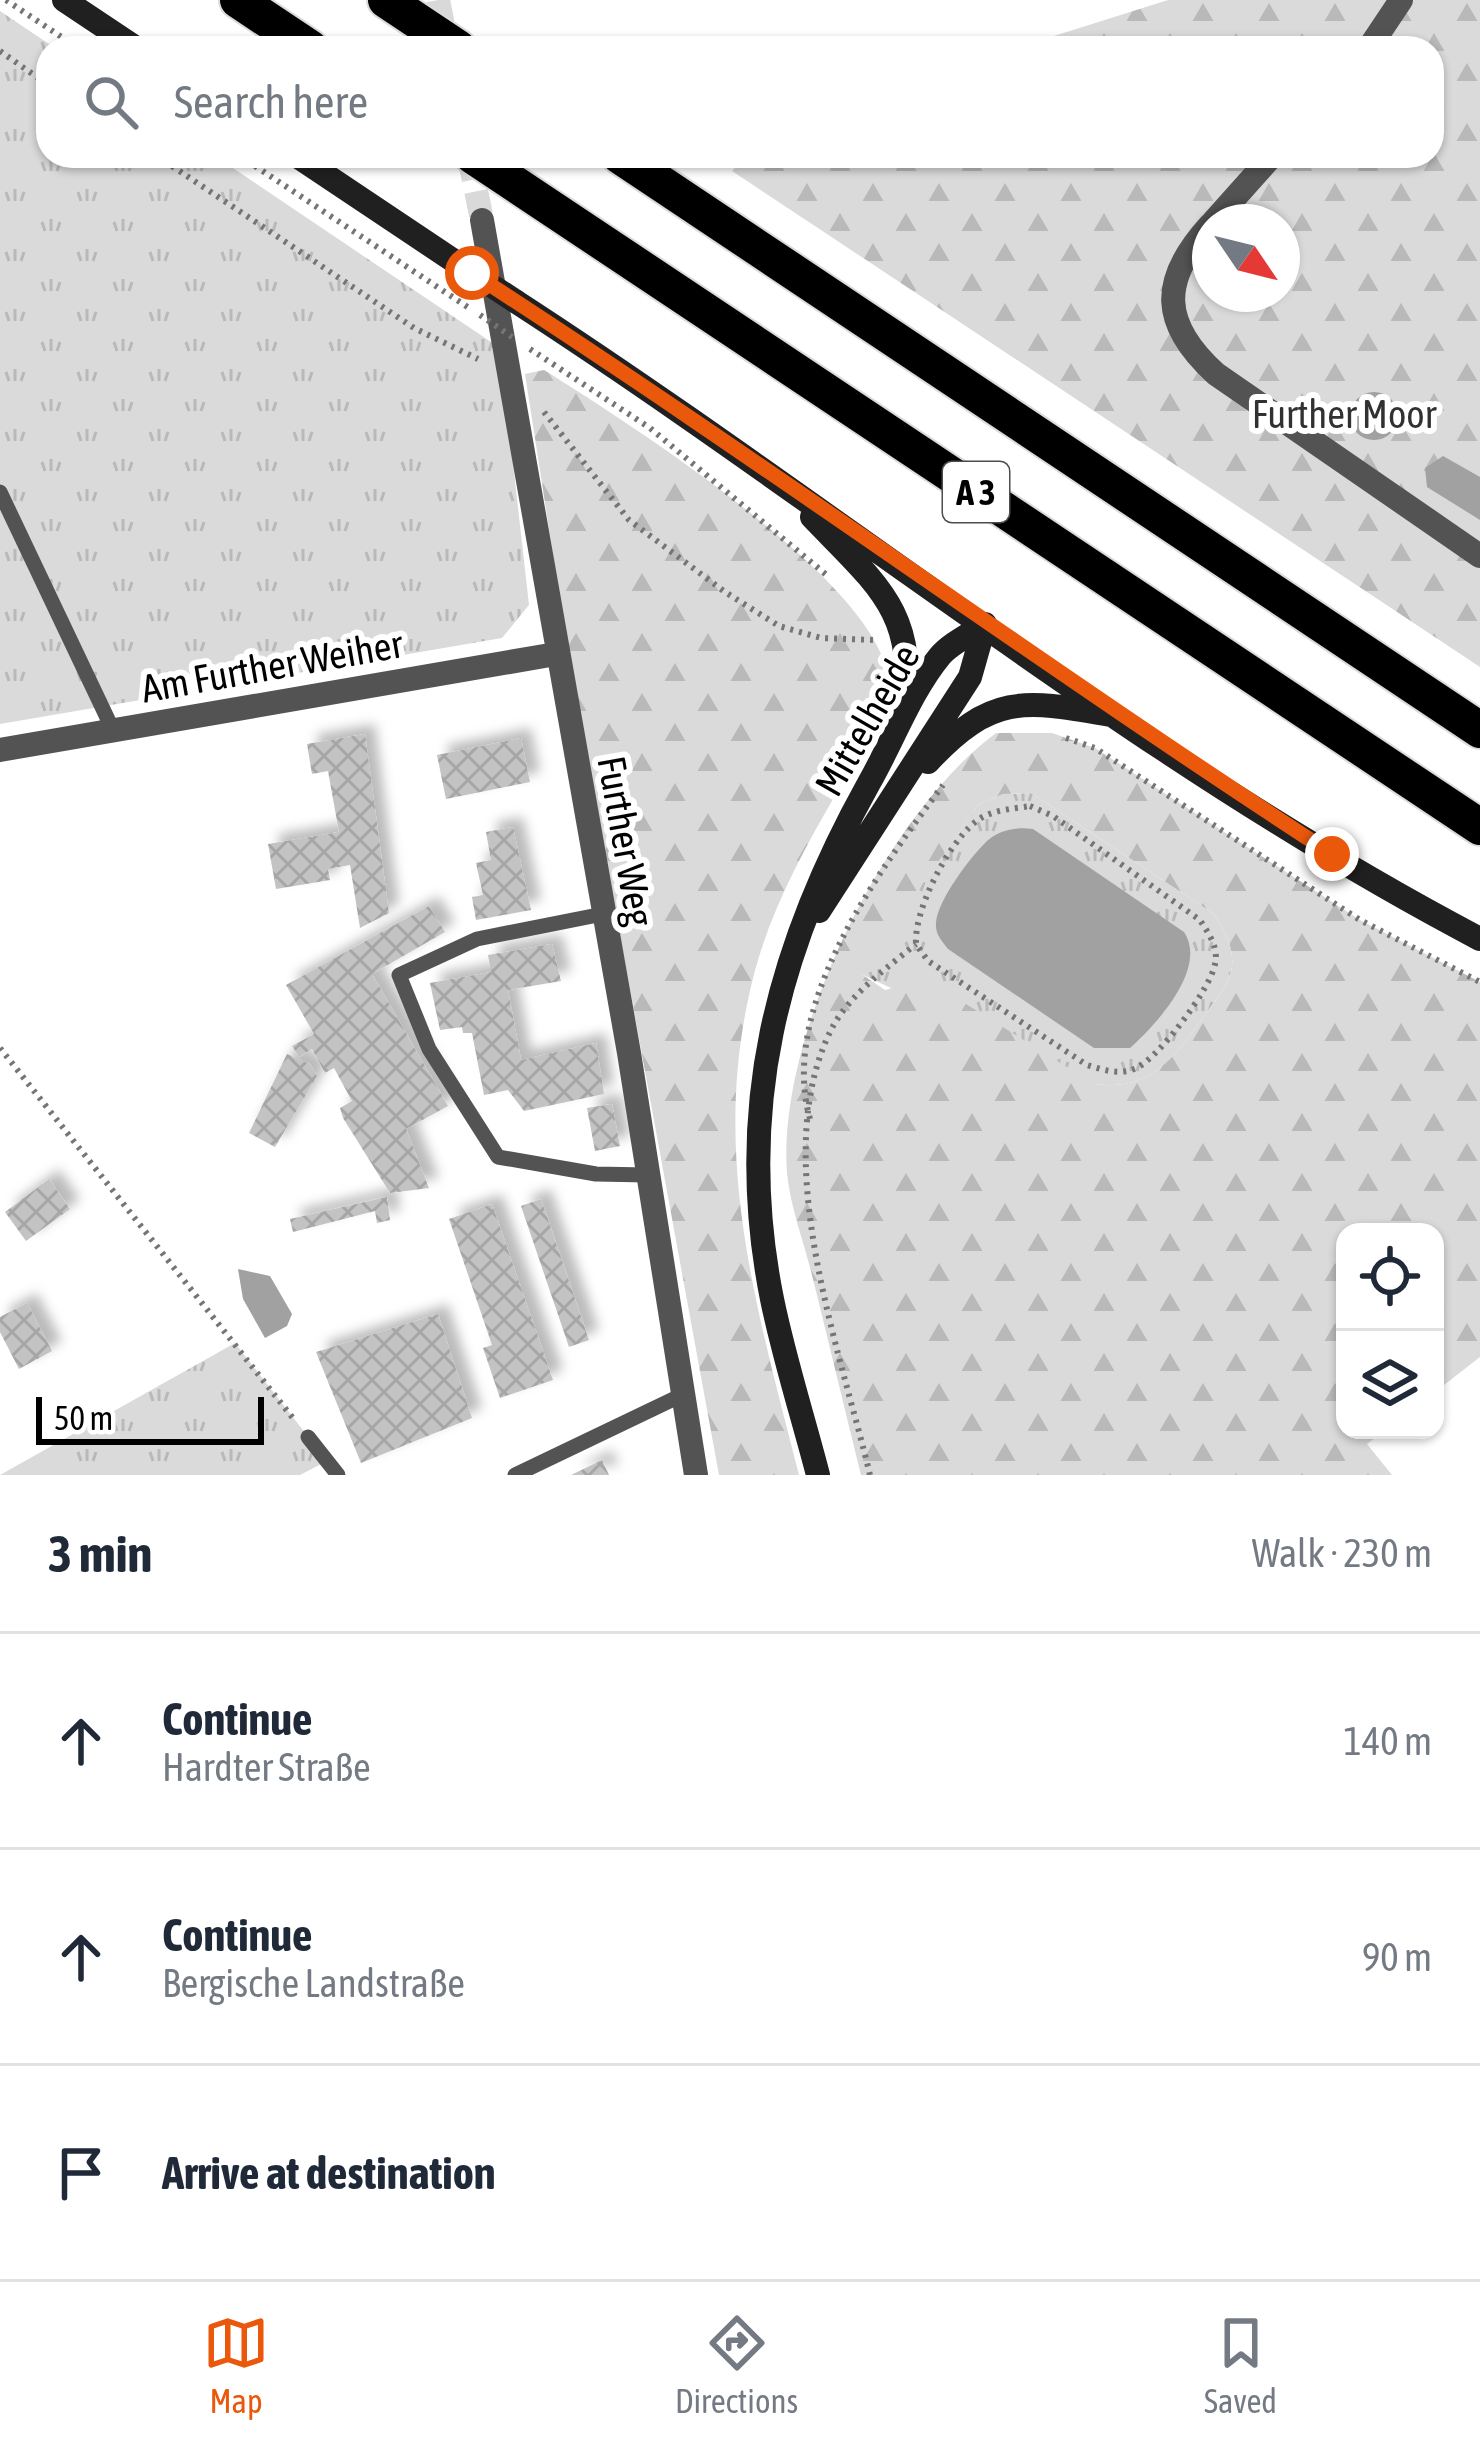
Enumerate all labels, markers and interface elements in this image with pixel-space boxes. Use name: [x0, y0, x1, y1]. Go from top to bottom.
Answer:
search box: [36, 36, 1444, 168]
icon: search: [78, 69, 144, 135]
text: Search here: [174, 76, 368, 128]
north arrow: [1192, 204, 1300, 312]
route start: [445, 246, 499, 300]
park label: Further Moor: [1252, 392, 1437, 436]
road number: A 3: [943, 462, 1009, 522]
street label: Am Further Weiher: [138, 621, 407, 711]
street label: Mittelheide: [806, 637, 928, 803]
street label: Further Weg: [589, 753, 663, 930]
route end: [1305, 827, 1359, 881]
map controls: [1336, 1223, 1444, 1439]
button: locate: [1336, 1223, 1444, 1331]
button: layers: [1336, 1331, 1444, 1439]
scale bar: [36, 1391, 264, 1444]
text: 50 m: [54, 1399, 113, 1437]
text: 3 min: [48, 1524, 152, 1583]
text: Walk · 230 m: [1252, 1531, 1432, 1575]
text: Continue: [162, 1693, 313, 1745]
icon: ahead: [48, 1708, 114, 1774]
text: 140 m: [1344, 1719, 1432, 1763]
text: Hardter Straße: [162, 1745, 371, 1789]
text: Continue: [162, 1909, 313, 1961]
icon: ahead: [48, 1924, 114, 1990]
text: 90 m: [1362, 1935, 1432, 1979]
text: Bergische Landstraße: [162, 1961, 465, 2005]
icon: arrive: [48, 2140, 114, 2206]
text: Arrive at destination: [162, 2147, 496, 2199]
tab: Map: [203, 2310, 269, 2420]
tab: Directions: [675, 2310, 798, 2420]
tab: Saved: [1204, 2310, 1277, 2420]

